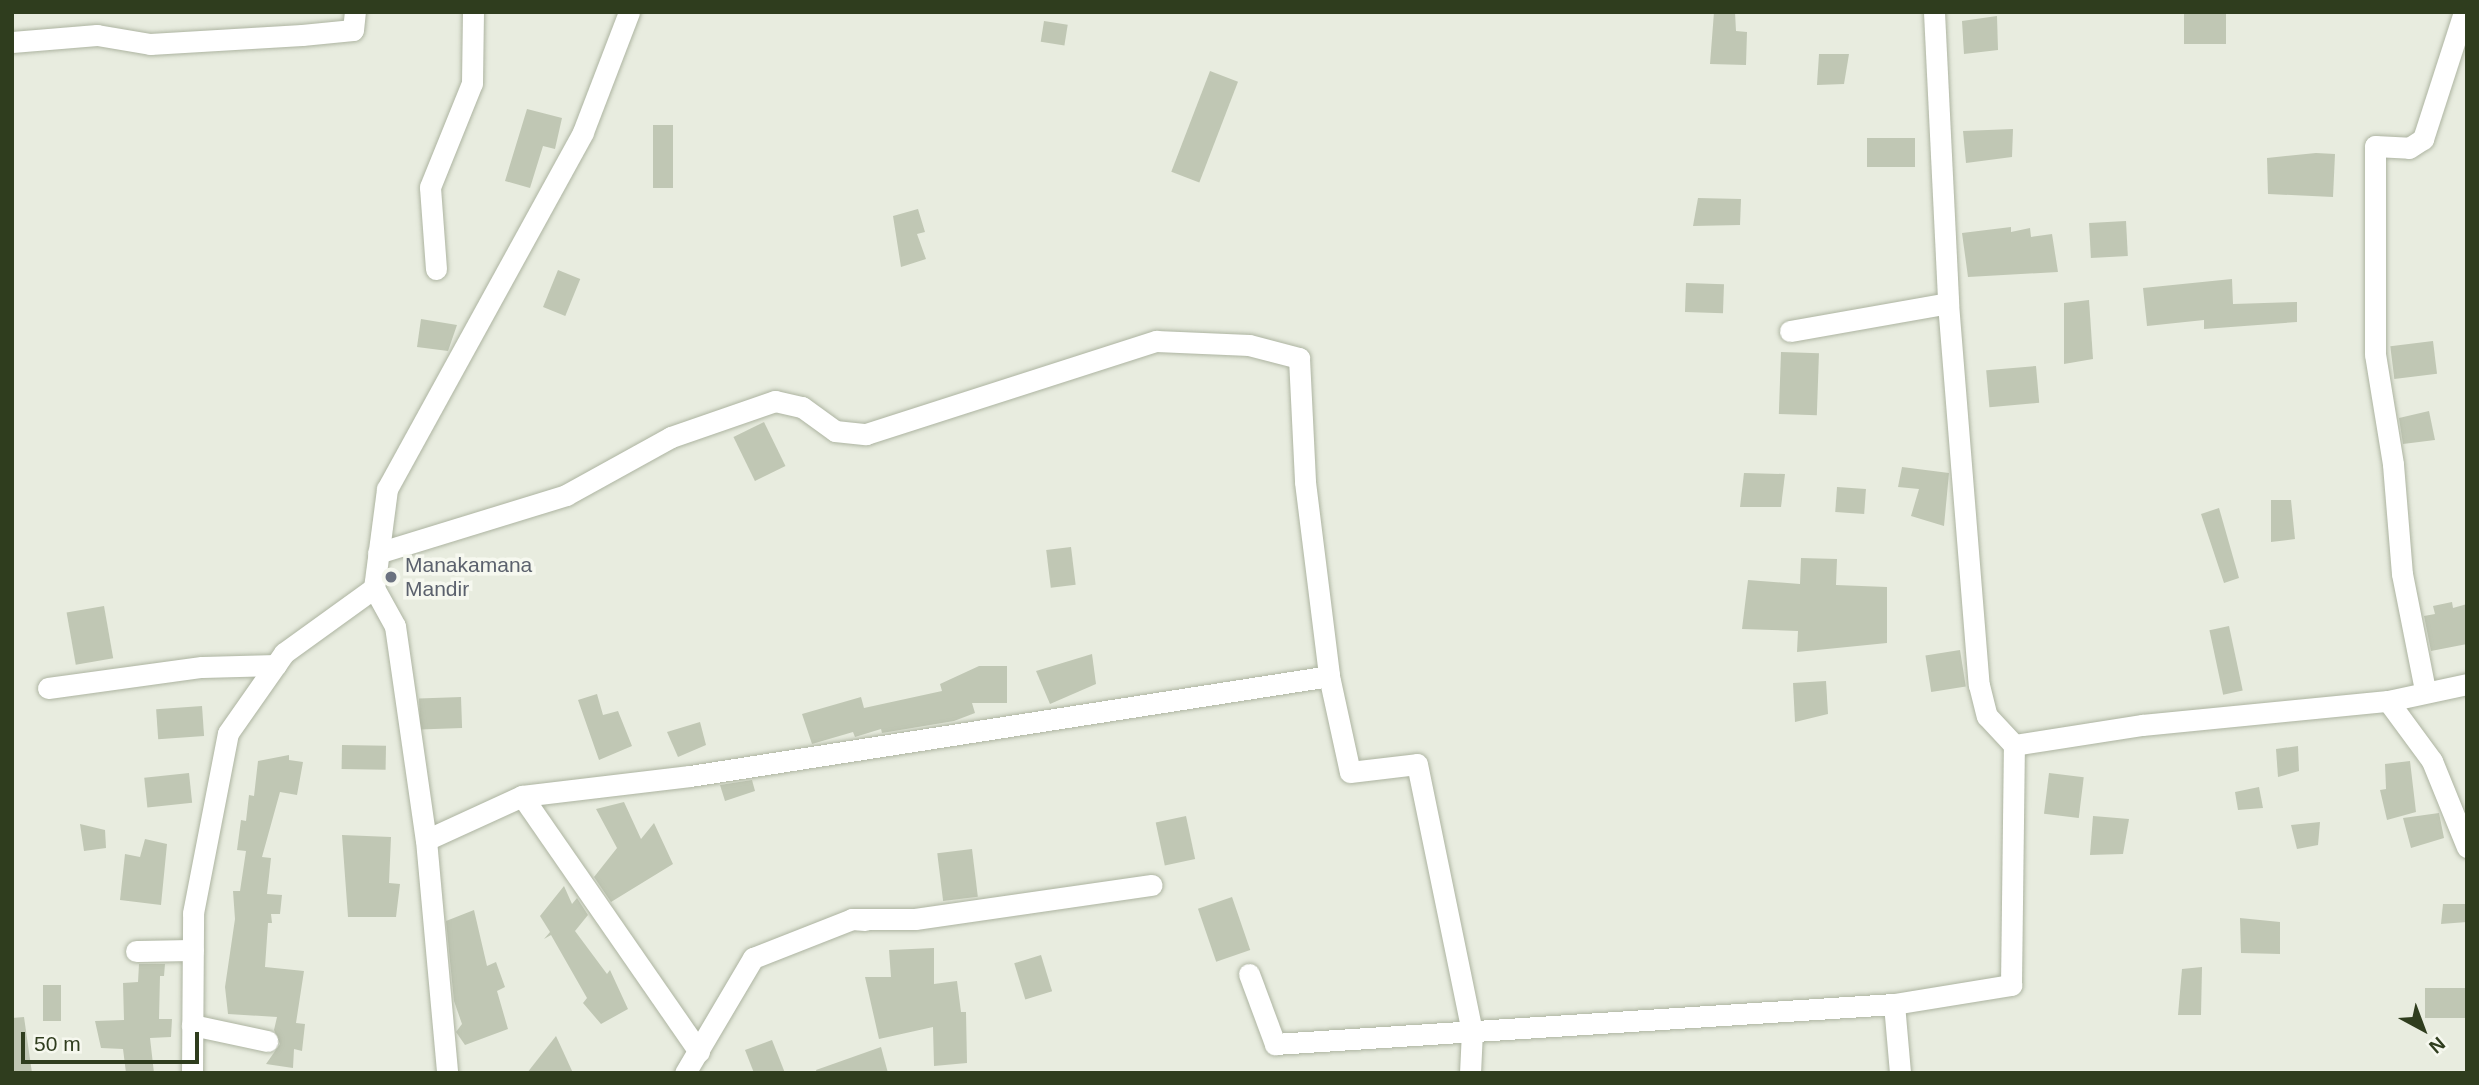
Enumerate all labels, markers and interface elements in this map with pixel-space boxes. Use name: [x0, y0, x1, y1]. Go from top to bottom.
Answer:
place label: Manakamana Mandir: [405, 552, 532, 602]
marker: Manakamana Mandir: [383, 569, 399, 585]
north arrow: [2388, 994, 2458, 1064]
scale bar: [24, 1018, 203, 1062]
text: 50 m: [34, 1032, 81, 1055]
text: N: [2425, 1033, 2449, 1058]

